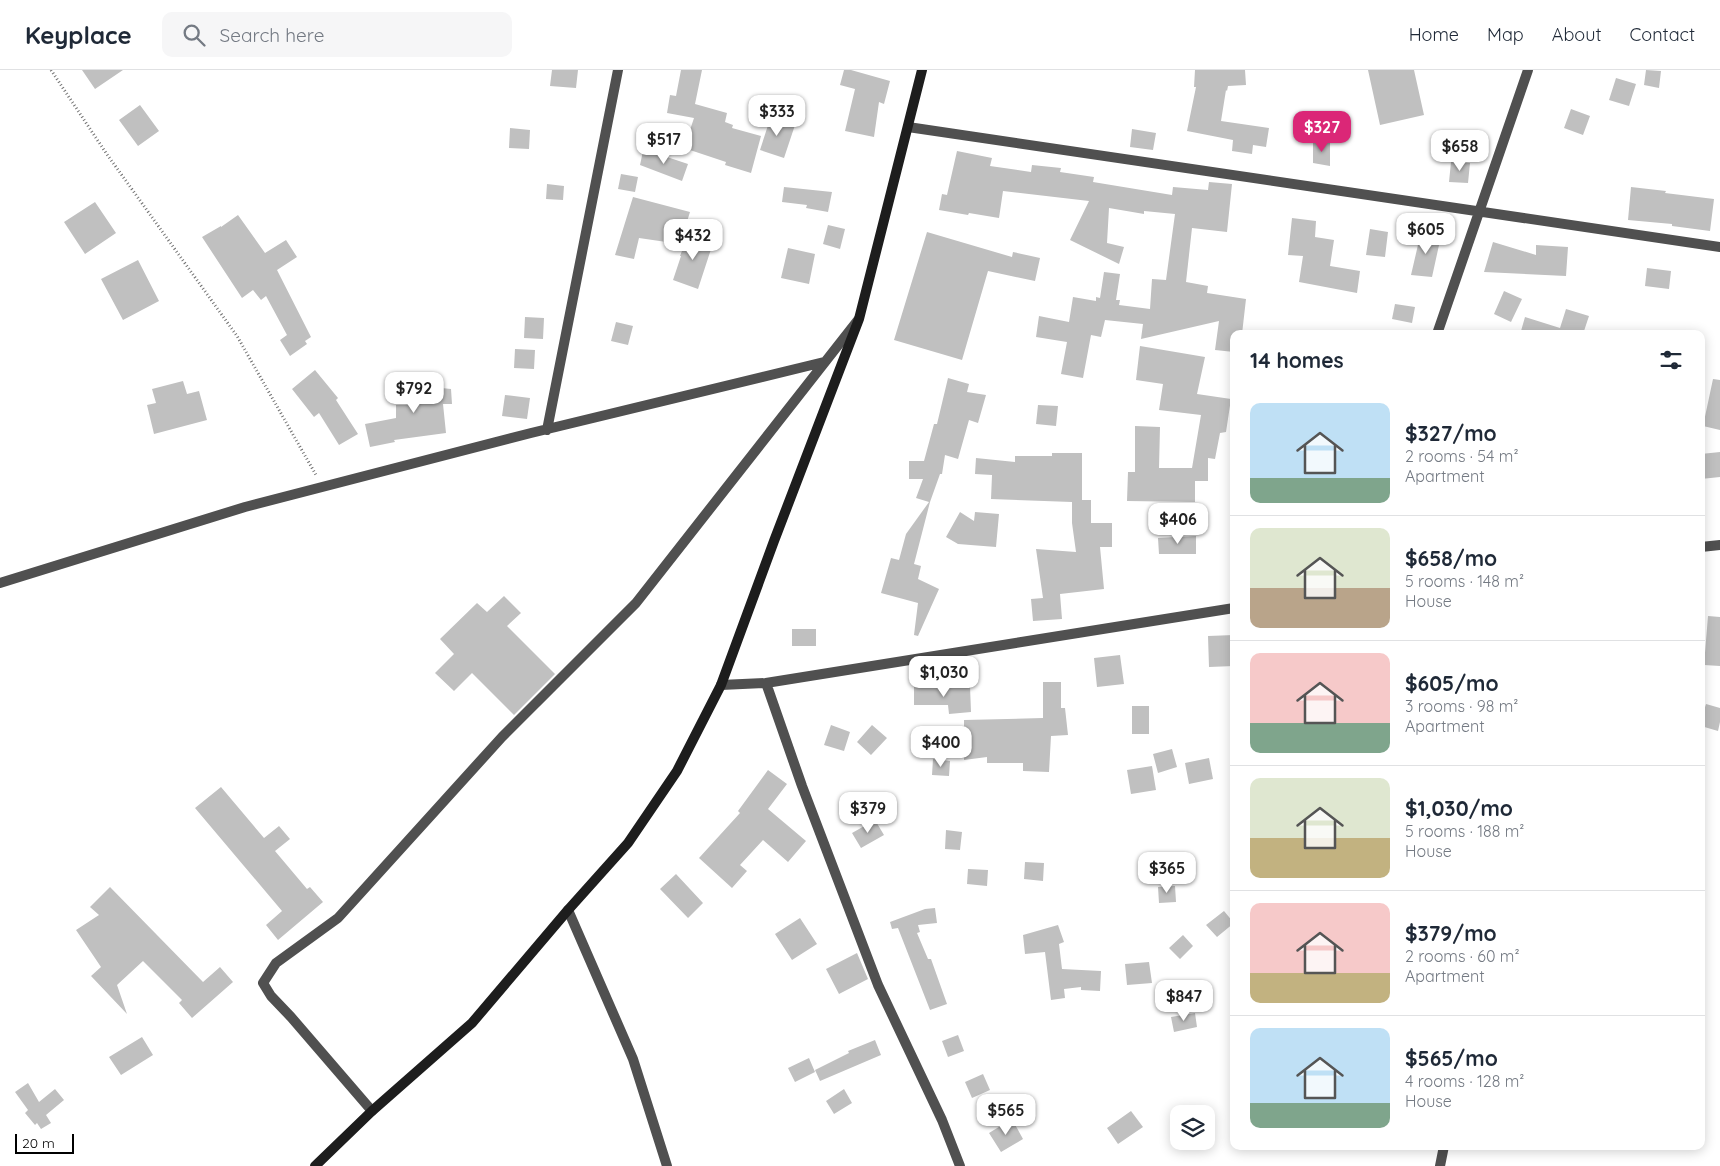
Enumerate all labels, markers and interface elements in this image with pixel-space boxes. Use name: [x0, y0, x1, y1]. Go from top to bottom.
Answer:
search box: [162, 12, 512, 57]
text: Keyplace: [25, 20, 132, 50]
icon: search: [180, 21, 208, 49]
text: Search here: [220, 23, 325, 47]
text: Home: [1409, 23, 1459, 46]
text: Map: [1487, 23, 1524, 46]
text: About: [1552, 23, 1602, 46]
text: Contact: [1630, 23, 1695, 46]
pin: $333: [747, 94, 807, 137]
text: $333: [759, 101, 795, 121]
pin: $327: [1292, 111, 1352, 153]
text: $327: [1304, 117, 1340, 137]
pin: $517: [634, 122, 694, 165]
text: $517: [647, 129, 681, 149]
pin: $658: [1430, 129, 1490, 172]
text: $658: [1442, 136, 1478, 156]
pin: $605: [1396, 212, 1456, 255]
pin: $432: [663, 218, 723, 261]
text: $605: [1407, 219, 1445, 239]
text: $432: [675, 225, 711, 245]
icon: filters: [1657, 346, 1685, 374]
text: 14 homes: [1250, 347, 1344, 373]
pin: $792: [384, 372, 444, 414]
text: $792: [396, 378, 432, 398]
text: $327/mo: [1405, 420, 1497, 446]
icon: home: [1290, 423, 1350, 483]
text: 2 rooms · 54 m²: [1405, 446, 1519, 466]
text: Apartment: [1405, 466, 1485, 486]
pin: $406: [1148, 502, 1208, 545]
text: $406: [1159, 509, 1197, 529]
text: $658/mo: [1405, 545, 1497, 571]
icon: home: [1290, 548, 1350, 608]
text: 5 rooms · 148 m²: [1405, 571, 1524, 591]
text: House: [1405, 591, 1452, 611]
pin: $1,030: [903, 656, 985, 698]
text: $1,030: [920, 662, 968, 682]
text: $605/mo: [1405, 670, 1499, 696]
icon: home: [1290, 673, 1350, 733]
text: 3 rooms · 98 m²: [1405, 696, 1518, 716]
text: Apartment: [1405, 716, 1485, 736]
pin: $400: [911, 726, 971, 768]
text: $400: [922, 732, 960, 752]
pin: $379: [838, 792, 898, 834]
text: $1,030/mo: [1405, 795, 1513, 821]
text: $379: [850, 798, 886, 818]
icon: home: [1290, 798, 1350, 858]
text: 5 rooms · 188 m²: [1405, 821, 1524, 841]
text: House: [1405, 841, 1452, 861]
pin: $365: [1137, 852, 1197, 894]
text: $365: [1149, 858, 1185, 878]
text: $379/mo: [1405, 920, 1497, 946]
icon: home: [1290, 923, 1350, 983]
text: 2 rooms · 60 m²: [1405, 946, 1519, 966]
text: Apartment: [1405, 966, 1485, 986]
pin: $847: [1154, 980, 1214, 1022]
text: $847: [1166, 986, 1202, 1006]
text: $565/mo: [1405, 1045, 1498, 1071]
icon: home: [1290, 1048, 1350, 1108]
text: 4 rooms · 128 m²: [1405, 1071, 1524, 1091]
text: House: [1405, 1091, 1452, 1111]
pin: $565: [976, 1094, 1036, 1136]
text: $565: [988, 1100, 1024, 1120]
map controls: [1170, 1105, 1215, 1150]
button: layers: [1170, 1105, 1215, 1150]
scale bar: [15, 1131, 74, 1154]
text: 20 m: [22, 1134, 55, 1152]

